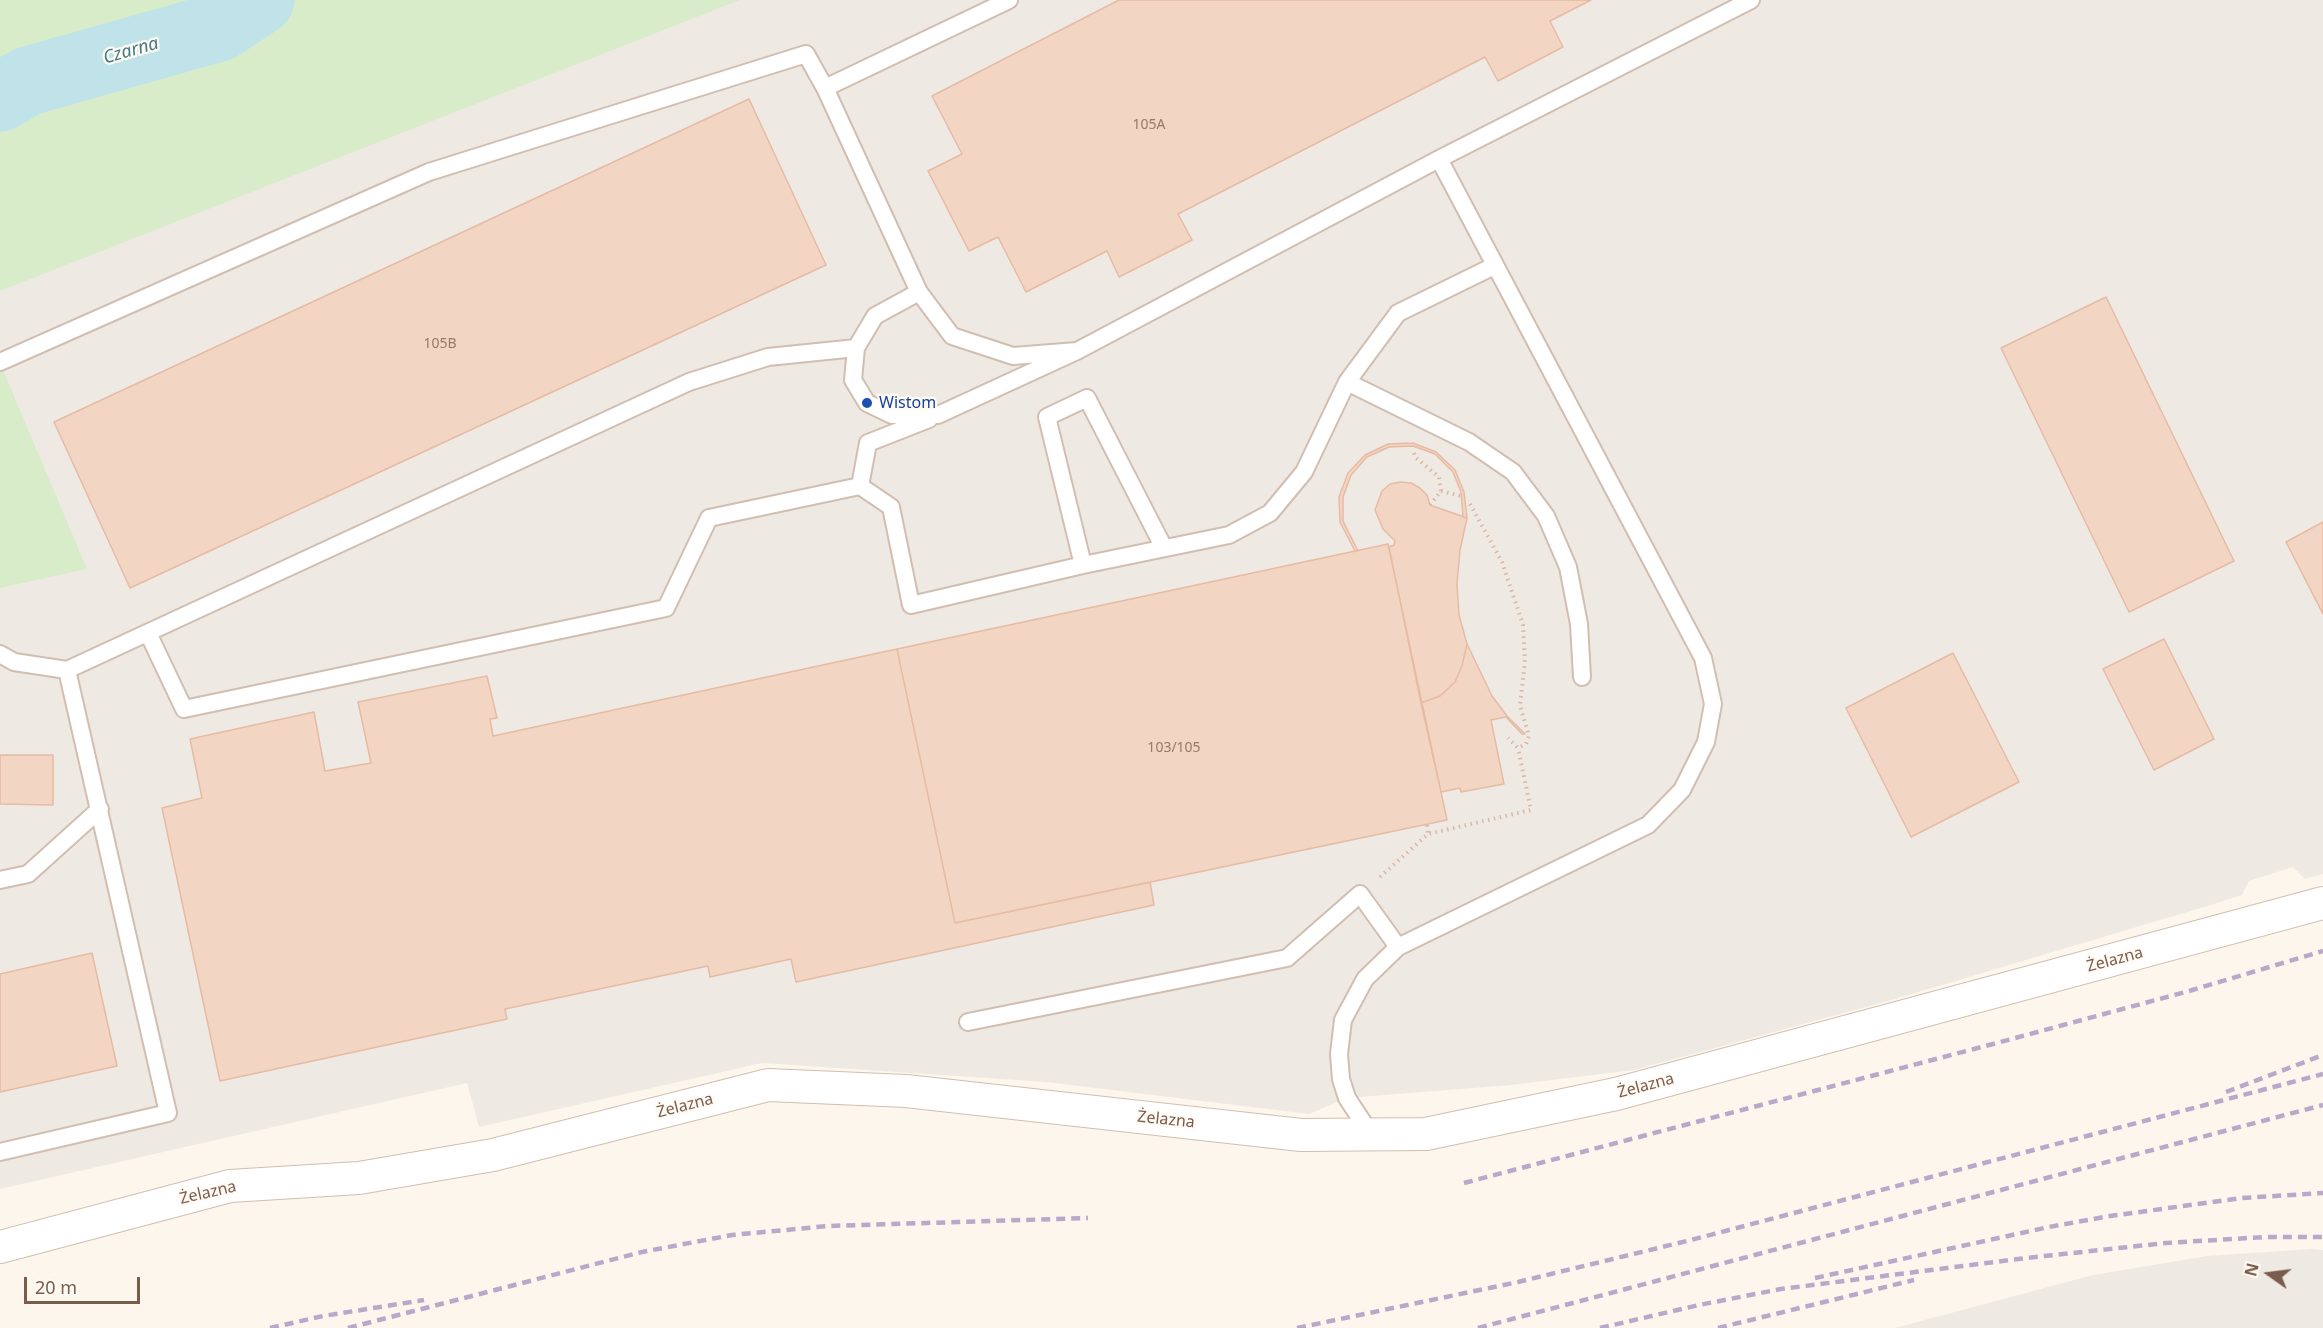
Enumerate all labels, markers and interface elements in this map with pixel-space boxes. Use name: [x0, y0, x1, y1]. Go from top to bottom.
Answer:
water label: Czarna: [101, 33, 161, 69]
house number: 105A: [1133, 117, 1165, 133]
house number: 105B: [423, 336, 457, 352]
place label: Wistom: [879, 393, 936, 413]
marker: Wistom: [860, 396, 874, 410]
house number: 103/105: [1147, 740, 1201, 756]
street label: Żelazna: [2085, 943, 2145, 977]
street label: Żelazna: [1616, 1069, 1676, 1103]
street label: Żelazna: [655, 1090, 715, 1122]
street label: Żelazna: [1136, 1107, 1196, 1133]
street label: Żelazna: [178, 1177, 238, 1209]
north arrow: [2239, 1244, 2299, 1304]
text: N: [2239, 1261, 2264, 1279]
scale bar: [27, 1265, 142, 1303]
text: 20 m: [35, 1275, 77, 1299]

